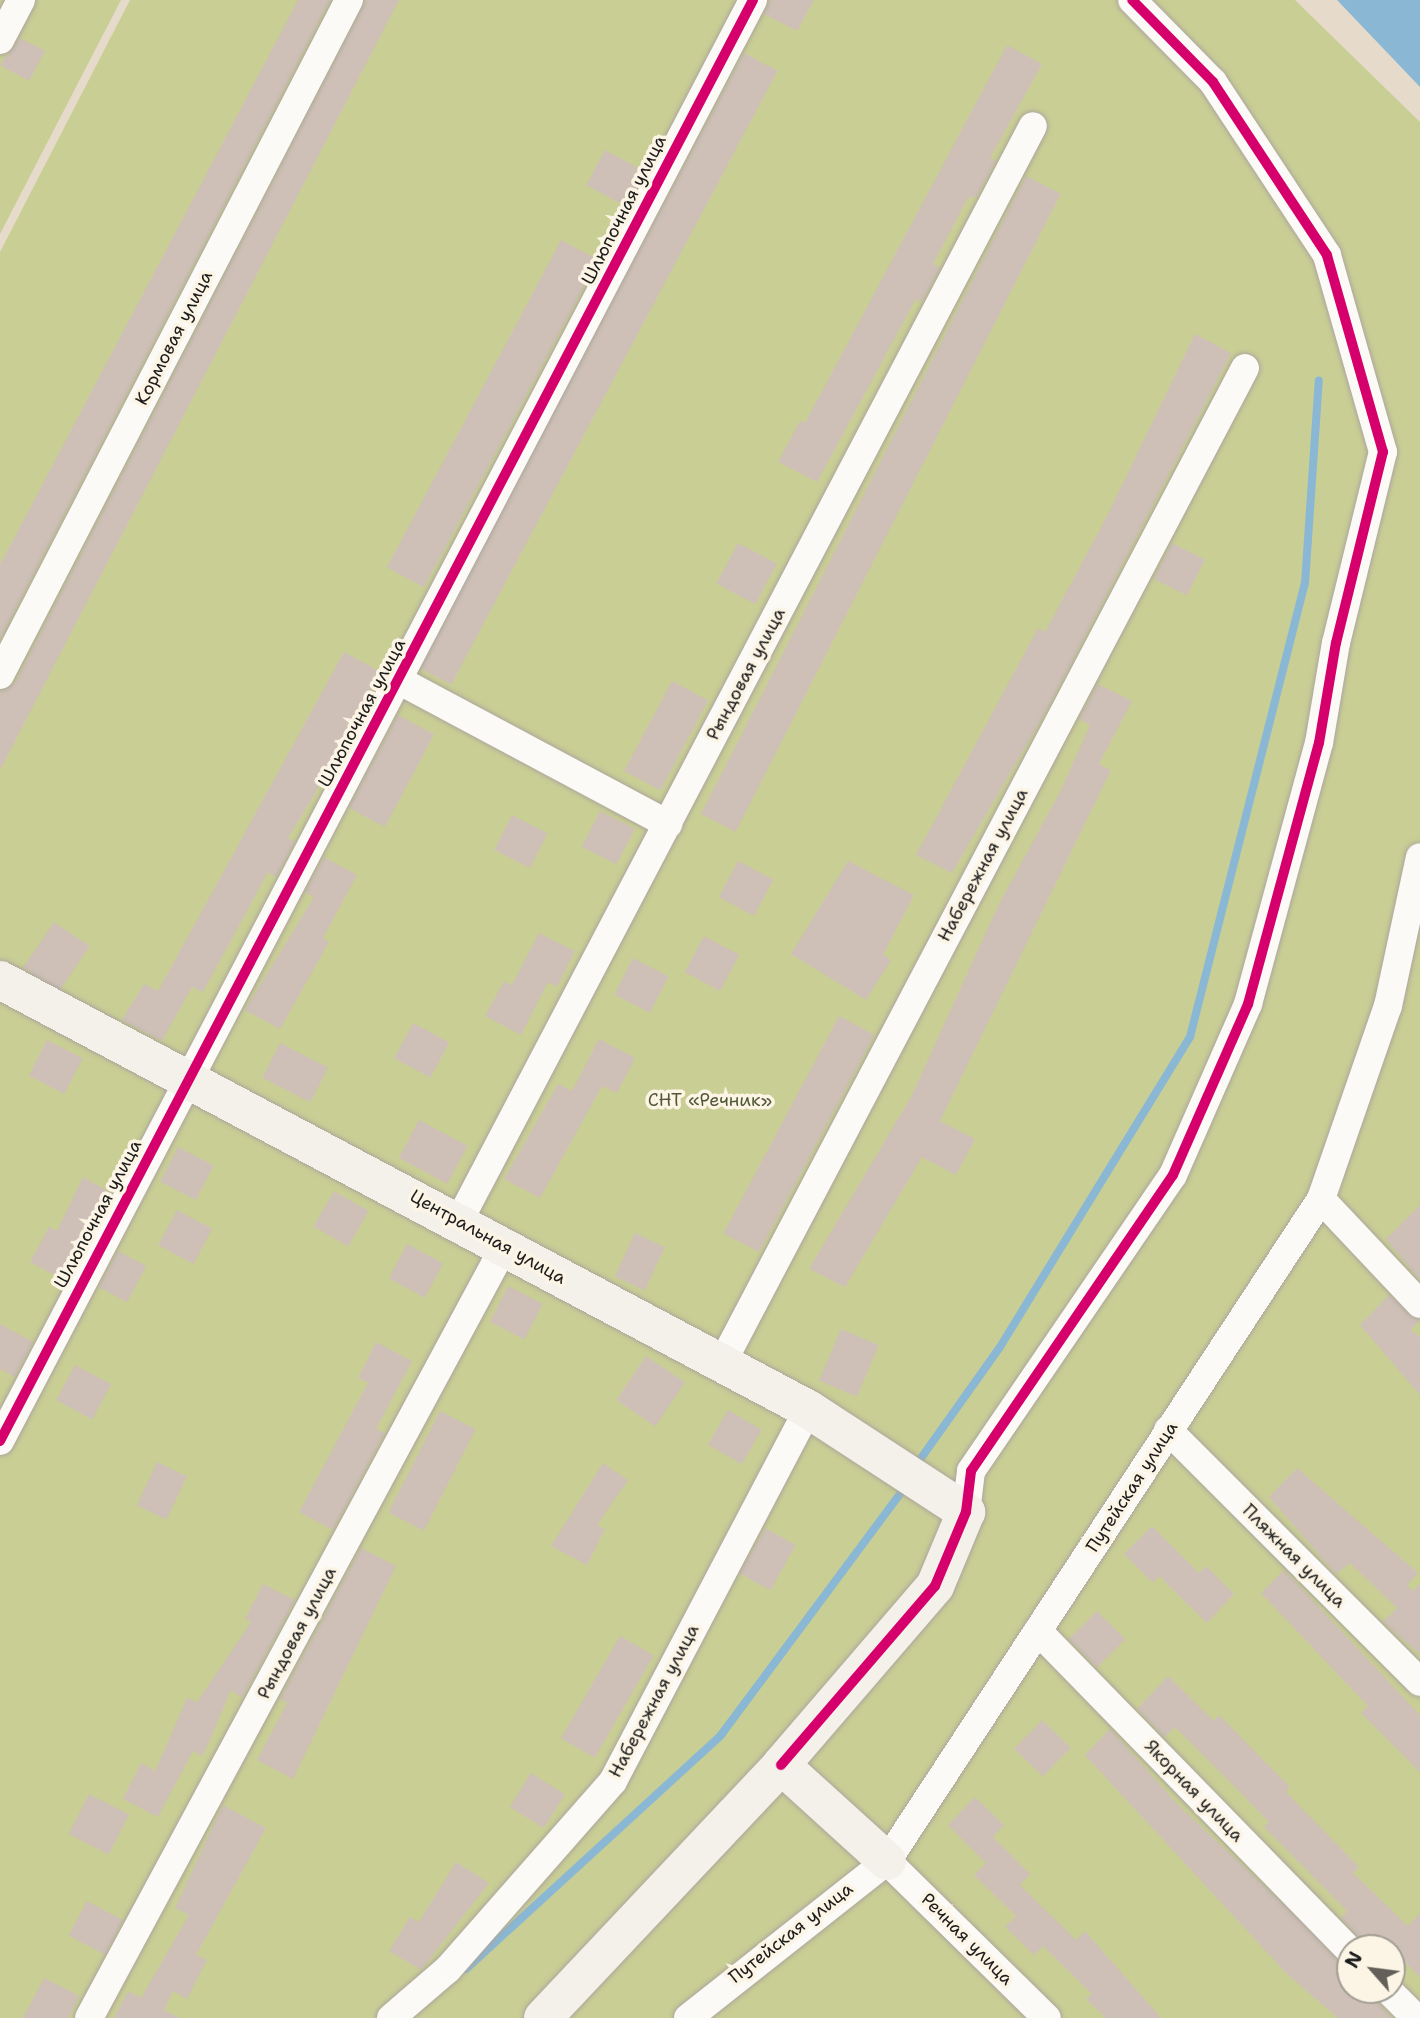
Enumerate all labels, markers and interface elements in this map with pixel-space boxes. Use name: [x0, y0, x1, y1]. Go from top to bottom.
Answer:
street label: Шлюпочная улица: [577, 132, 671, 288]
street label: Кормовая улица: [131, 267, 217, 409]
street label: Рындовая улица: [702, 604, 790, 744]
street label: Шлюпочная улица: [314, 635, 410, 791]
street label: Набережная улица: [933, 785, 1033, 945]
park label: СНТ «Речник»: [648, 1089, 772, 1111]
street label: Шлюпочная улица: [50, 1136, 146, 1292]
street label: Центральная улица: [406, 1185, 570, 1289]
street label: Путейская улица: [1082, 1418, 1182, 1556]
street label: Пляжная улица: [1238, 1500, 1350, 1612]
street label: Рындовая улица: [253, 1563, 341, 1703]
street label: Набережная улица: [604, 1621, 704, 1781]
street label: Якорная улица: [1140, 1736, 1248, 1846]
street label: Путейская улица: [725, 1878, 857, 1988]
street label: Речная улица: [917, 1889, 1017, 1989]
north arrow: [1336, 1934, 1406, 2004]
text: N: [1339, 1947, 1368, 1972]

